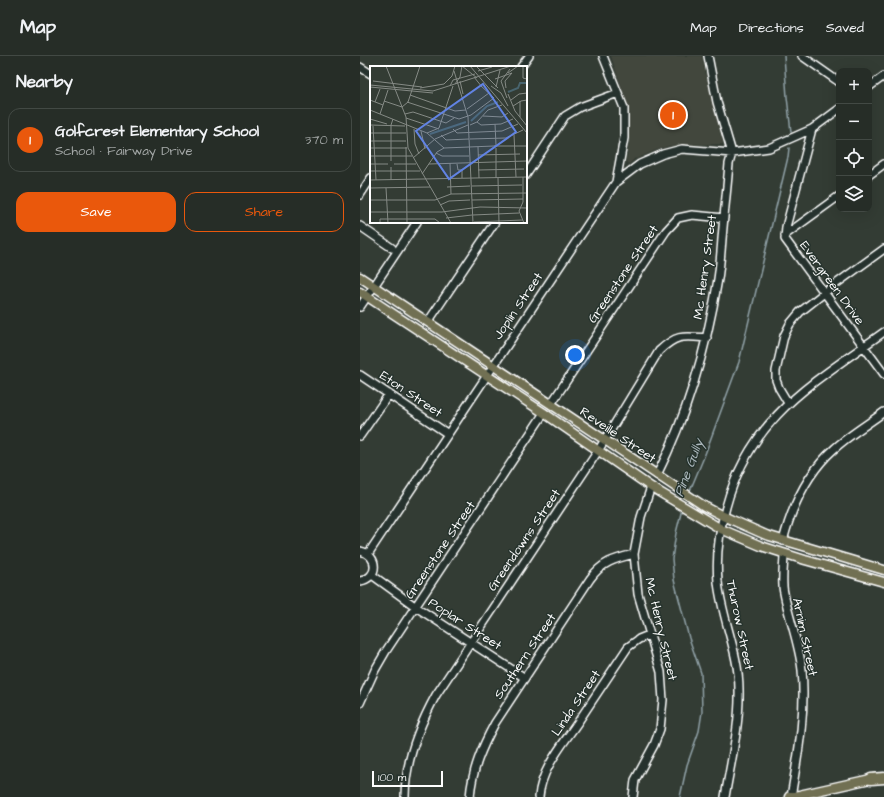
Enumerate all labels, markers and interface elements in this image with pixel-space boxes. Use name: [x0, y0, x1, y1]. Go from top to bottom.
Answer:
text: Map: [20, 14, 56, 41]
text: Map: [690, 18, 717, 38]
text: Directions: [739, 18, 804, 38]
text: Saved: [826, 18, 864, 38]
inset map: [370, 66, 527, 223]
map controls: [836, 68, 872, 212]
button: +: [836, 68, 872, 104]
text: Nearby: [16, 70, 73, 94]
pin: 1: [660, 100, 686, 130]
button: −: [836, 104, 872, 140]
text: Golfcrest Elementary School: [55, 121, 259, 142]
text: 1: [29, 131, 31, 149]
text: 370 m: [305, 131, 343, 149]
button: locate: [836, 140, 872, 176]
text: School · Fairway Drive: [55, 142, 193, 160]
button: layers: [836, 176, 872, 212]
button: Save: [16, 192, 176, 232]
button: Share: [184, 192, 344, 232]
street label: Mc Henry Street: [689, 213, 722, 320]
street label: Greenstone Street: [583, 221, 663, 327]
street label: Evergreen Drive: [795, 237, 869, 329]
street label: Joplin Street: [489, 268, 547, 343]
your location: [565, 345, 585, 365]
street label: Eton Street: [376, 366, 447, 422]
street label: Reveille Street: [576, 403, 660, 468]
water label: Pine Gully: [669, 435, 709, 500]
street label: Greendowns Street: [483, 485, 565, 595]
street label: Greenstone Street: [400, 497, 480, 603]
street label: Mc Henry Street: [639, 576, 682, 683]
street label: Thurow Street: [722, 578, 758, 672]
street label: Poplar Street: [425, 594, 506, 655]
street label: Arnim Street: [788, 596, 822, 678]
street label: Southern Street: [490, 609, 561, 702]
street label: Linda Street: [547, 666, 605, 740]
scale bar: [372, 769, 443, 788]
text: 100 m: [378, 770, 406, 785]

